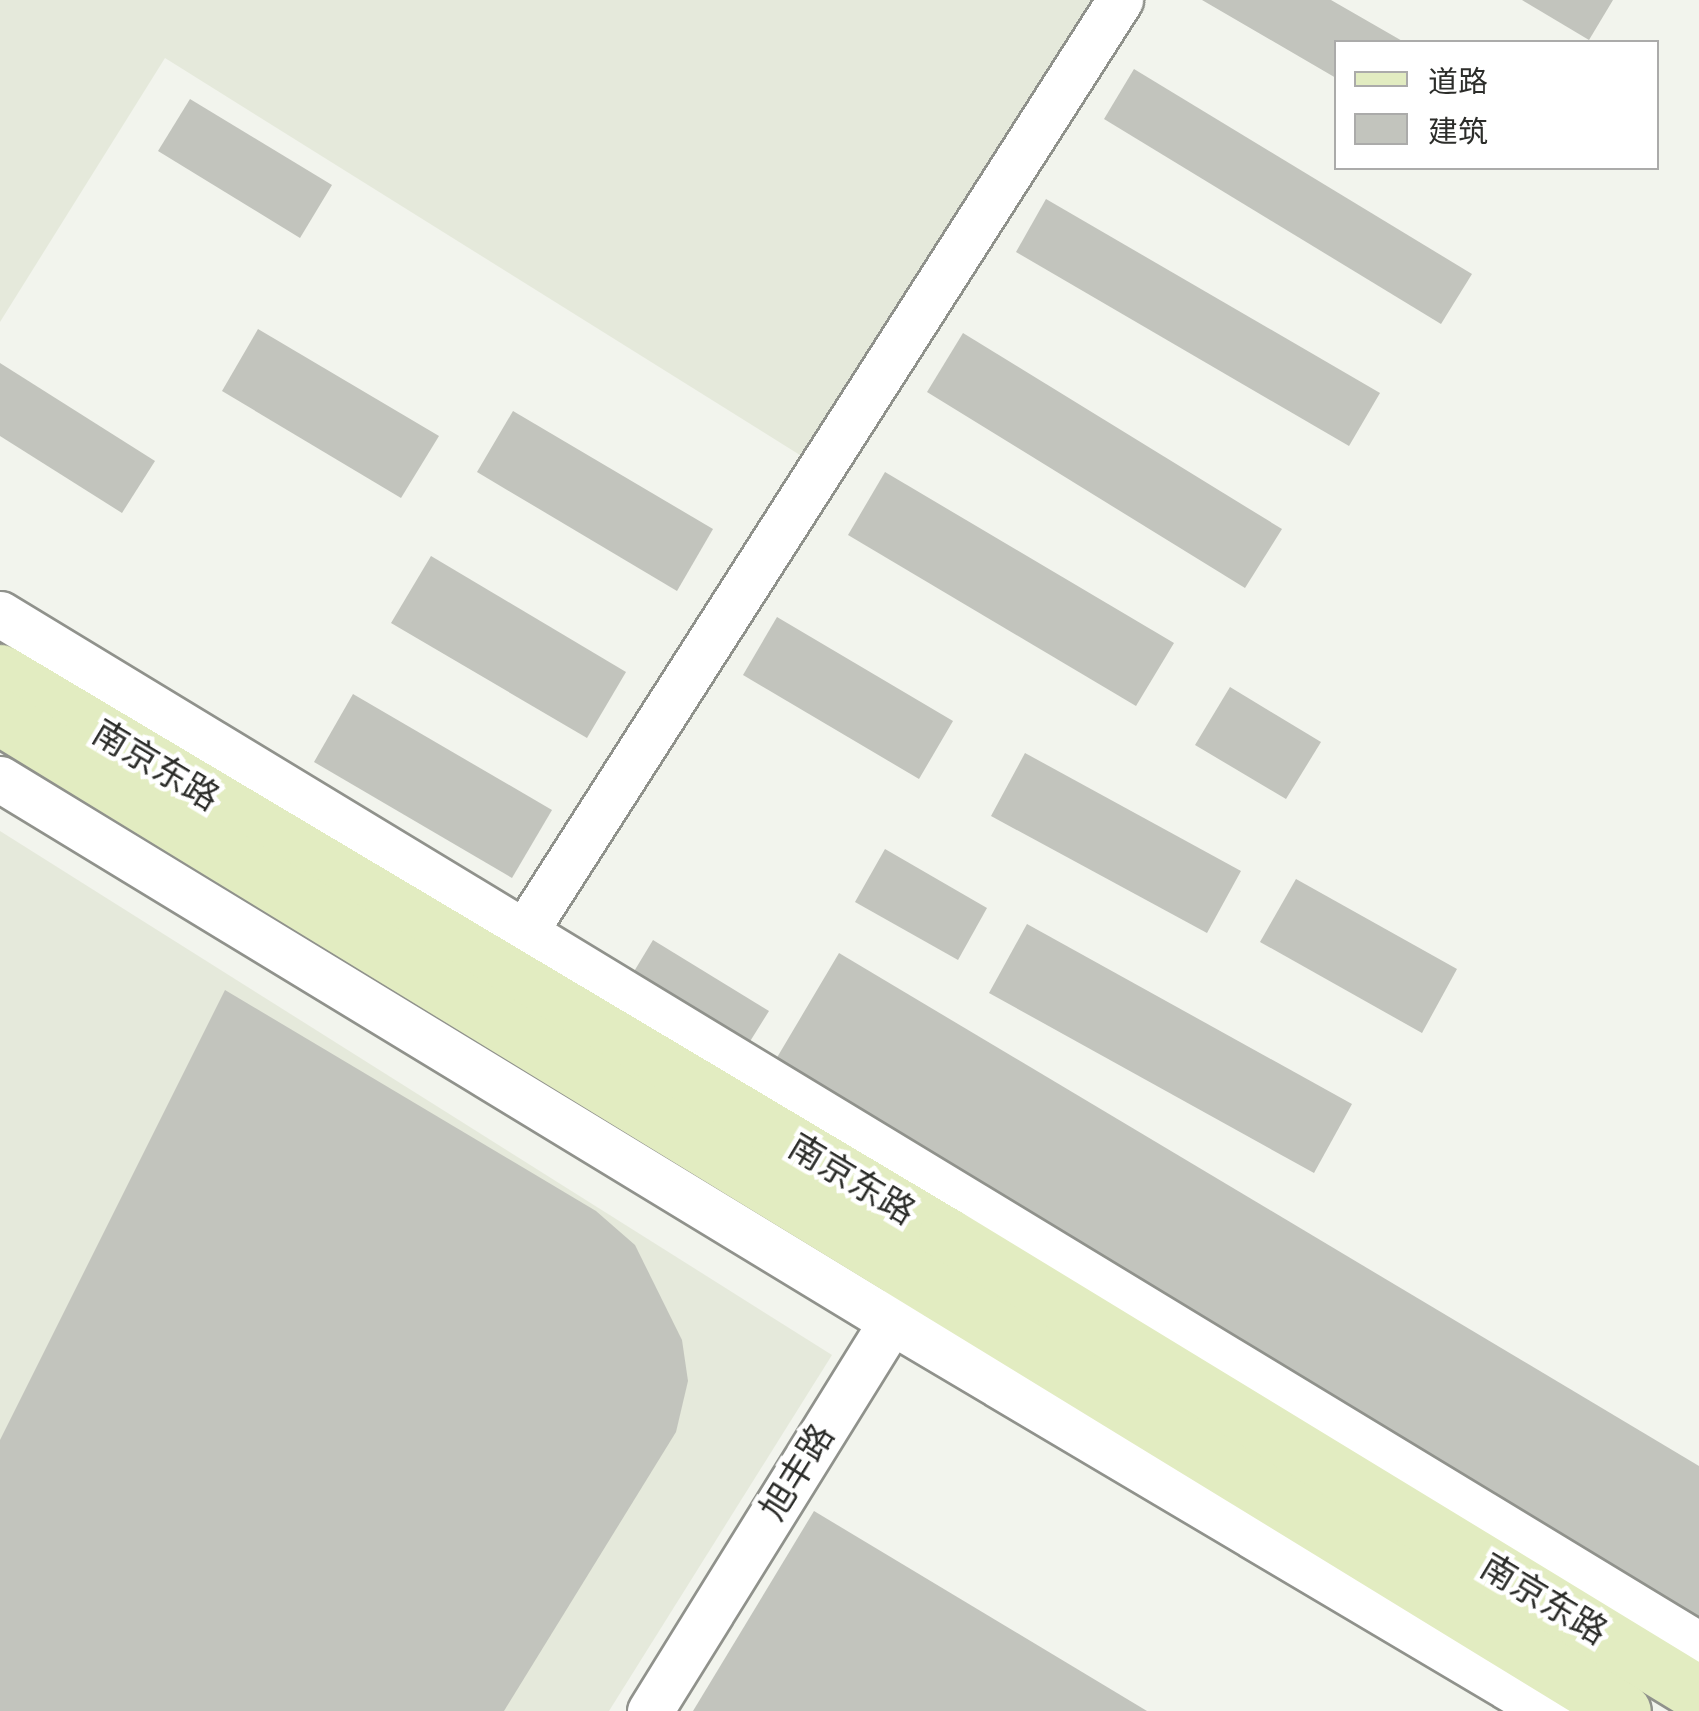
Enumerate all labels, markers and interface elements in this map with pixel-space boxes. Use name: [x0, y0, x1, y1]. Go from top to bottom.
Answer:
legend: [1334, 40, 1659, 170]
text: 道路: [1428, 62, 1488, 101]
text: 建筑: [1428, 112, 1488, 151]
street label: 南京东路: [85, 711, 227, 819]
street label: 南京东路: [781, 1125, 923, 1233]
street label: 旭丰路: [751, 1416, 843, 1528]
street label: 南京东路: [1473, 1545, 1615, 1653]

